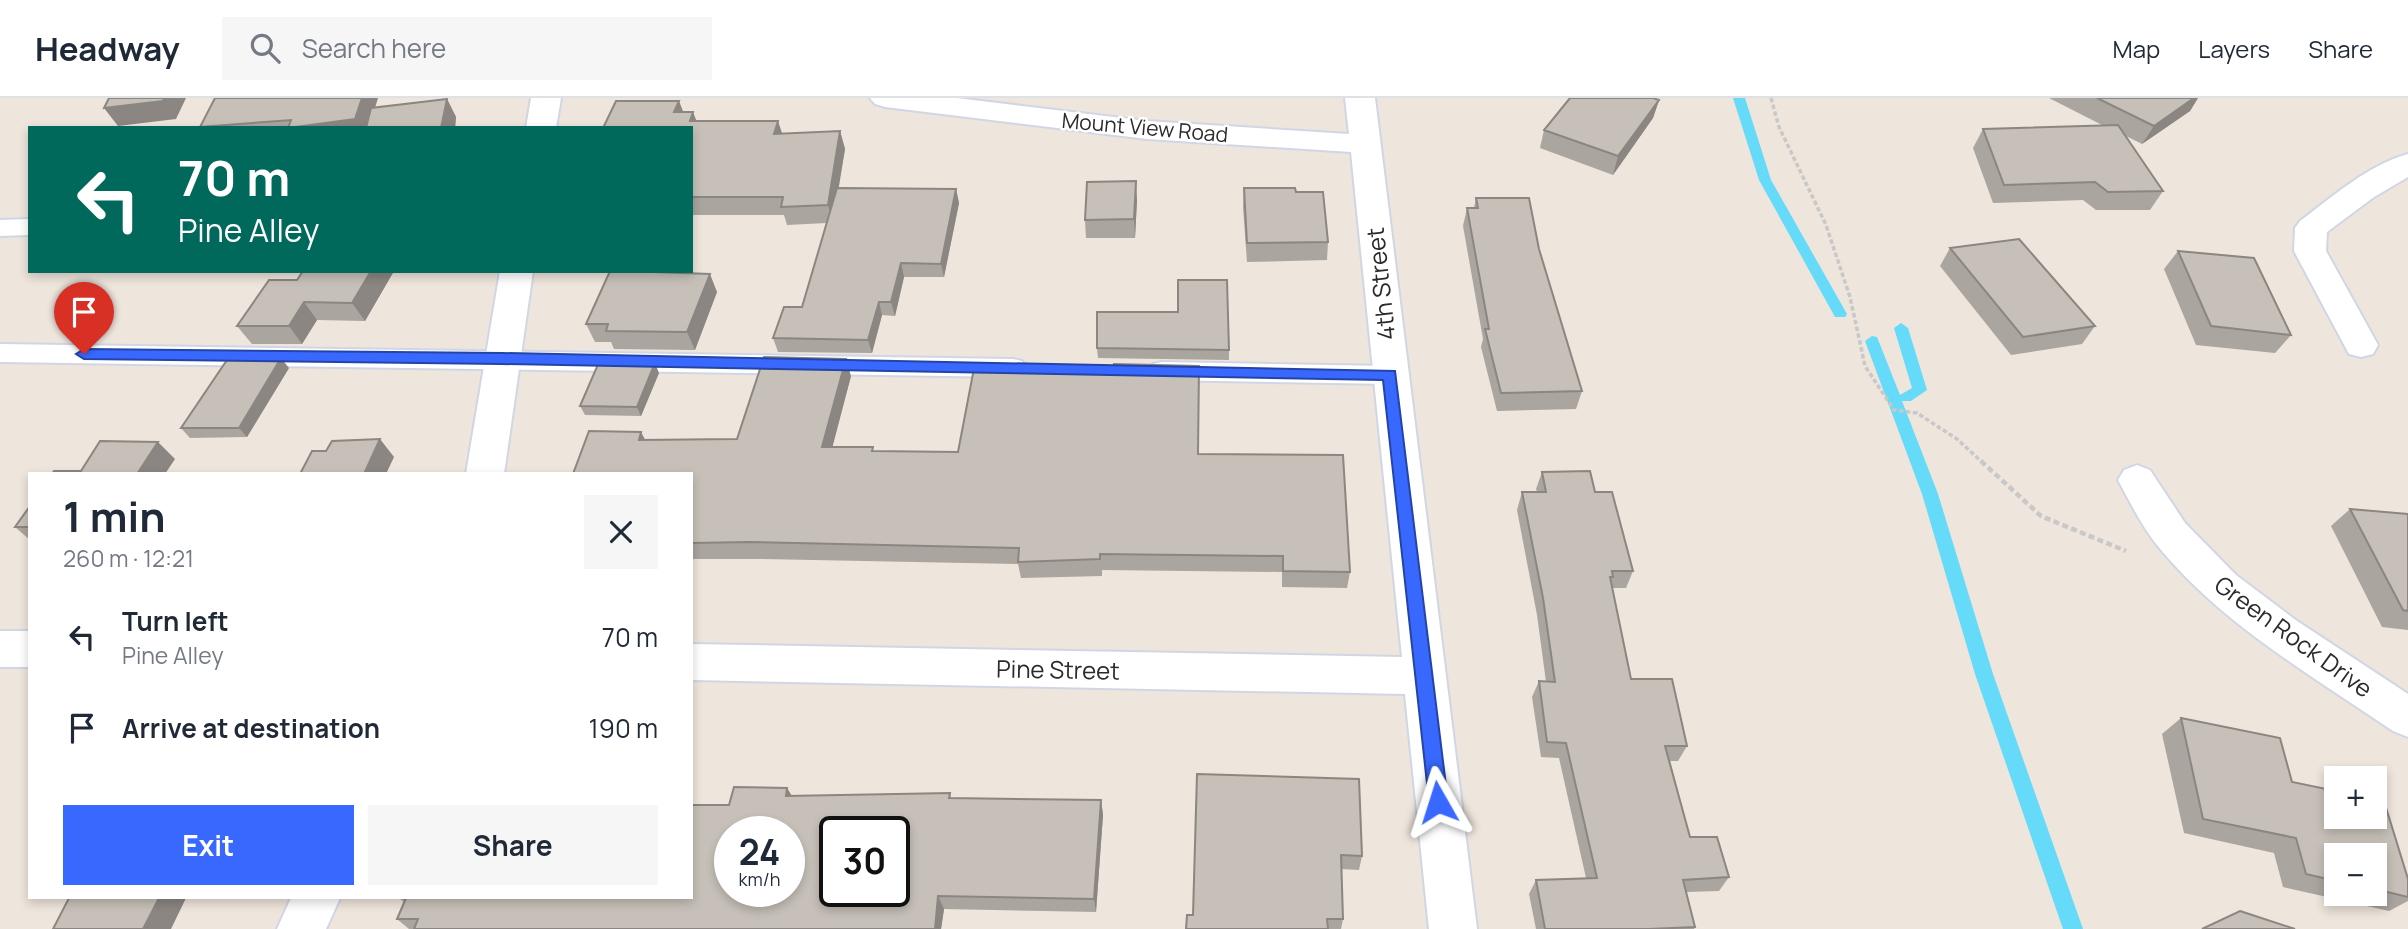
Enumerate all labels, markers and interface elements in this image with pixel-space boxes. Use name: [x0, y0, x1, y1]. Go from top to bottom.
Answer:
search box: [222, 17, 712, 80]
text: Headway: [35, 26, 180, 71]
icon: search: [246, 29, 284, 67]
text: Search here: [302, 30, 446, 66]
text: Map: [2113, 32, 2160, 65]
text: Layers: [2198, 32, 2270, 65]
text: Share: [2308, 32, 2373, 65]
street label: Mount View Road: [1061, 106, 1229, 148]
text: 70 m: [178, 144, 290, 211]
icon: left: [63, 154, 154, 245]
text: Pine Alley: [178, 208, 319, 252]
street label: 4th Street: [1358, 226, 1402, 342]
pin: [54, 282, 114, 354]
icon: arrive: [65, 293, 103, 331]
text: 1 min: [63, 487, 166, 545]
button: close: [584, 495, 658, 569]
text: 260 m · 12:21: [63, 542, 194, 574]
street label: Green Rock Drive: [2208, 568, 2380, 704]
text: Turn left: [122, 603, 229, 639]
icon: left: [63, 618, 101, 656]
text: 70 m: [602, 619, 658, 655]
text: Pine Alley: [122, 639, 224, 671]
street label: Pine Street: [996, 651, 1120, 687]
icon: arrive: [63, 709, 101, 747]
text: Arrive at destination: [122, 710, 380, 746]
text: 190 m: [589, 710, 658, 746]
position arrow: [1401, 765, 1475, 839]
map controls: [2324, 766, 2387, 906]
button: +: [2324, 766, 2387, 829]
button: Exit: [63, 805, 354, 885]
button: Share: [368, 805, 658, 885]
speed limit sign: 30: [819, 816, 910, 907]
text: 24: [739, 828, 780, 876]
button: −: [2324, 843, 2387, 906]
text: km/h: [739, 867, 780, 891]

